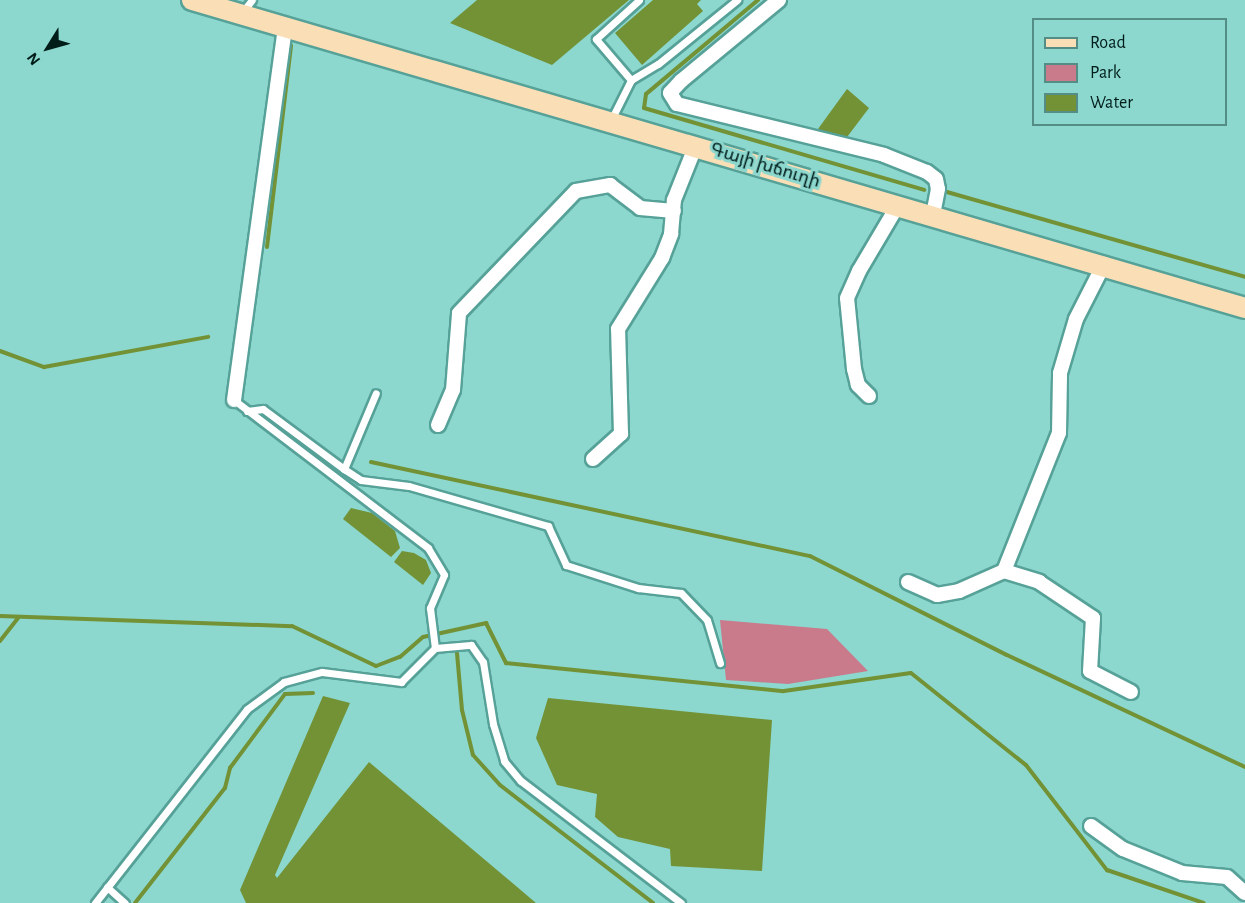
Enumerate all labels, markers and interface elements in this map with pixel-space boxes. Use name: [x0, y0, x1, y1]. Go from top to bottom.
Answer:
north arrow: [18, 18, 78, 78]
legend: [1032, 18, 1227, 126]
text: Road: [1090, 34, 1126, 52]
text: N: [24, 50, 43, 68]
text: Park: [1090, 64, 1121, 82]
text: Water: [1090, 94, 1133, 112]
street label: Գայի խճուղի: [707, 139, 823, 193]

